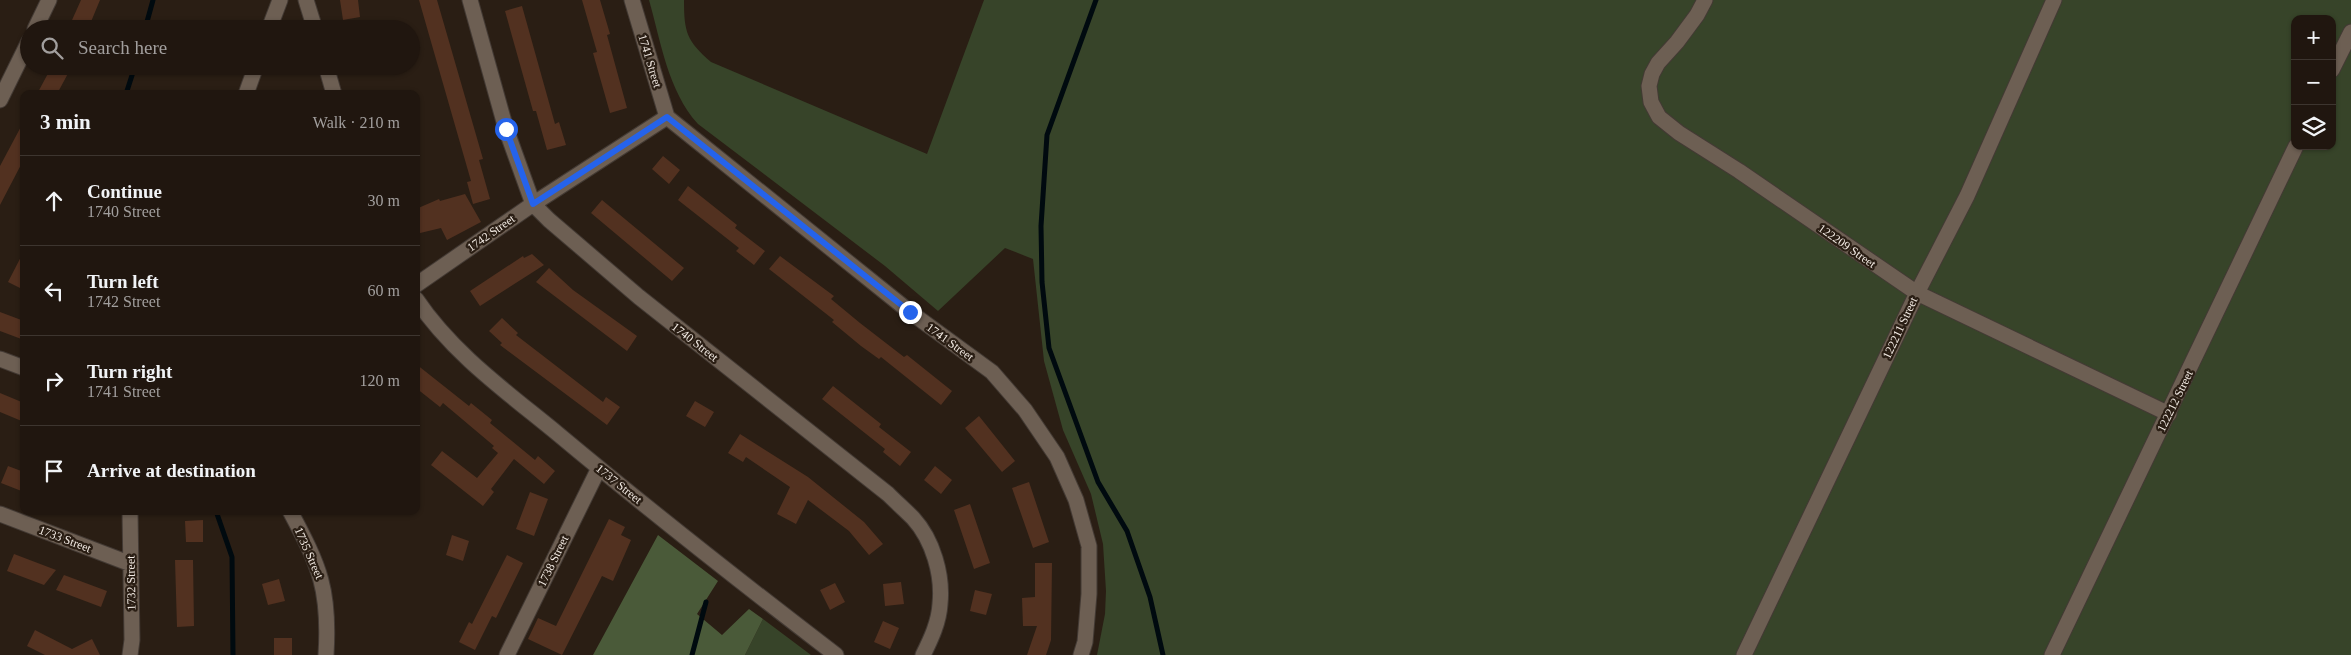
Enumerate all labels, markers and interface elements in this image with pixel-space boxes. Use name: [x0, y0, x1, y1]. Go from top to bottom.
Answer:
map controls: [2291, 15, 2336, 150]
button: +: [2291, 15, 2336, 60]
search box: [20, 20, 420, 75]
street label: 1741 Street: [635, 33, 665, 90]
icon: search: [38, 34, 66, 62]
text: Search here: [78, 37, 167, 58]
button: −: [2291, 60, 2336, 105]
button: layers: [2291, 105, 2336, 150]
text: 3 min: [40, 110, 91, 134]
text: Walk · 210 m: [313, 114, 400, 131]
route start: [495, 118, 518, 141]
text: Continue: [87, 181, 162, 202]
icon: ahead: [40, 187, 68, 215]
text: 30 m: [368, 192, 400, 209]
text: 1740 Street: [87, 203, 160, 220]
street label: 1742 Street: [464, 211, 518, 255]
street label: 122209 Street: [1816, 221, 1879, 271]
text: Turn left: [87, 271, 159, 292]
icon: left: [40, 277, 68, 305]
text: 60 m: [368, 282, 400, 299]
text: 1742 Street: [87, 293, 160, 310]
street label: 122211 Street: [1880, 294, 1921, 361]
route end: [899, 301, 922, 324]
street label: 1740 Street: [669, 320, 721, 365]
street label: 1741 Street: [924, 320, 977, 364]
text: Turn right: [87, 361, 172, 382]
icon: right: [40, 367, 68, 395]
street label: 122212 Street: [2154, 367, 2196, 434]
text: 120 m: [360, 372, 400, 389]
text: 1741 Street: [87, 383, 160, 400]
icon: arrive: [40, 457, 68, 485]
text: Arrive at destination: [87, 460, 256, 481]
street label: 1737 Street: [593, 461, 645, 507]
street label: 1733 Street: [37, 523, 94, 556]
street label: 1735 Street: [291, 525, 327, 582]
street label: 1738 Street: [535, 533, 572, 589]
street label: 1732 Street: [124, 555, 138, 611]

